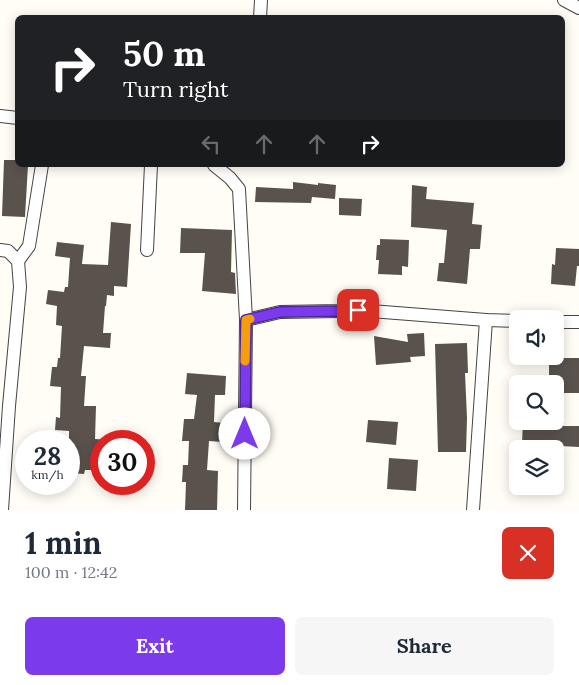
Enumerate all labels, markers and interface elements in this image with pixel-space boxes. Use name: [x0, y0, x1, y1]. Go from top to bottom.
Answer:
text: 50 m: [123, 31, 206, 76]
icon: right: [40, 35, 105, 100]
text: Turn right: [123, 75, 228, 103]
icon: left: [197, 130, 225, 158]
icon: ahead: [250, 130, 278, 158]
icon: ahead: [303, 130, 331, 158]
icon: right: [356, 130, 384, 158]
pin: [337, 289, 379, 331]
icon: arrive: [344, 296, 372, 324]
map controls: [509, 310, 564, 495]
button: sound: [509, 310, 564, 365]
button: search: [509, 375, 564, 430]
position arrow: [218, 407, 270, 459]
speed limit sign: 30: [90, 430, 155, 495]
text: 28: [34, 440, 61, 472]
button: layers: [509, 440, 564, 495]
text: km/h: [31, 467, 64, 482]
text: 1 min: [25, 524, 102, 562]
button: close: [502, 527, 554, 579]
text: 100 m · 12:42: [25, 562, 117, 582]
button: Exit: [25, 617, 285, 675]
button: Share: [295, 617, 554, 675]

